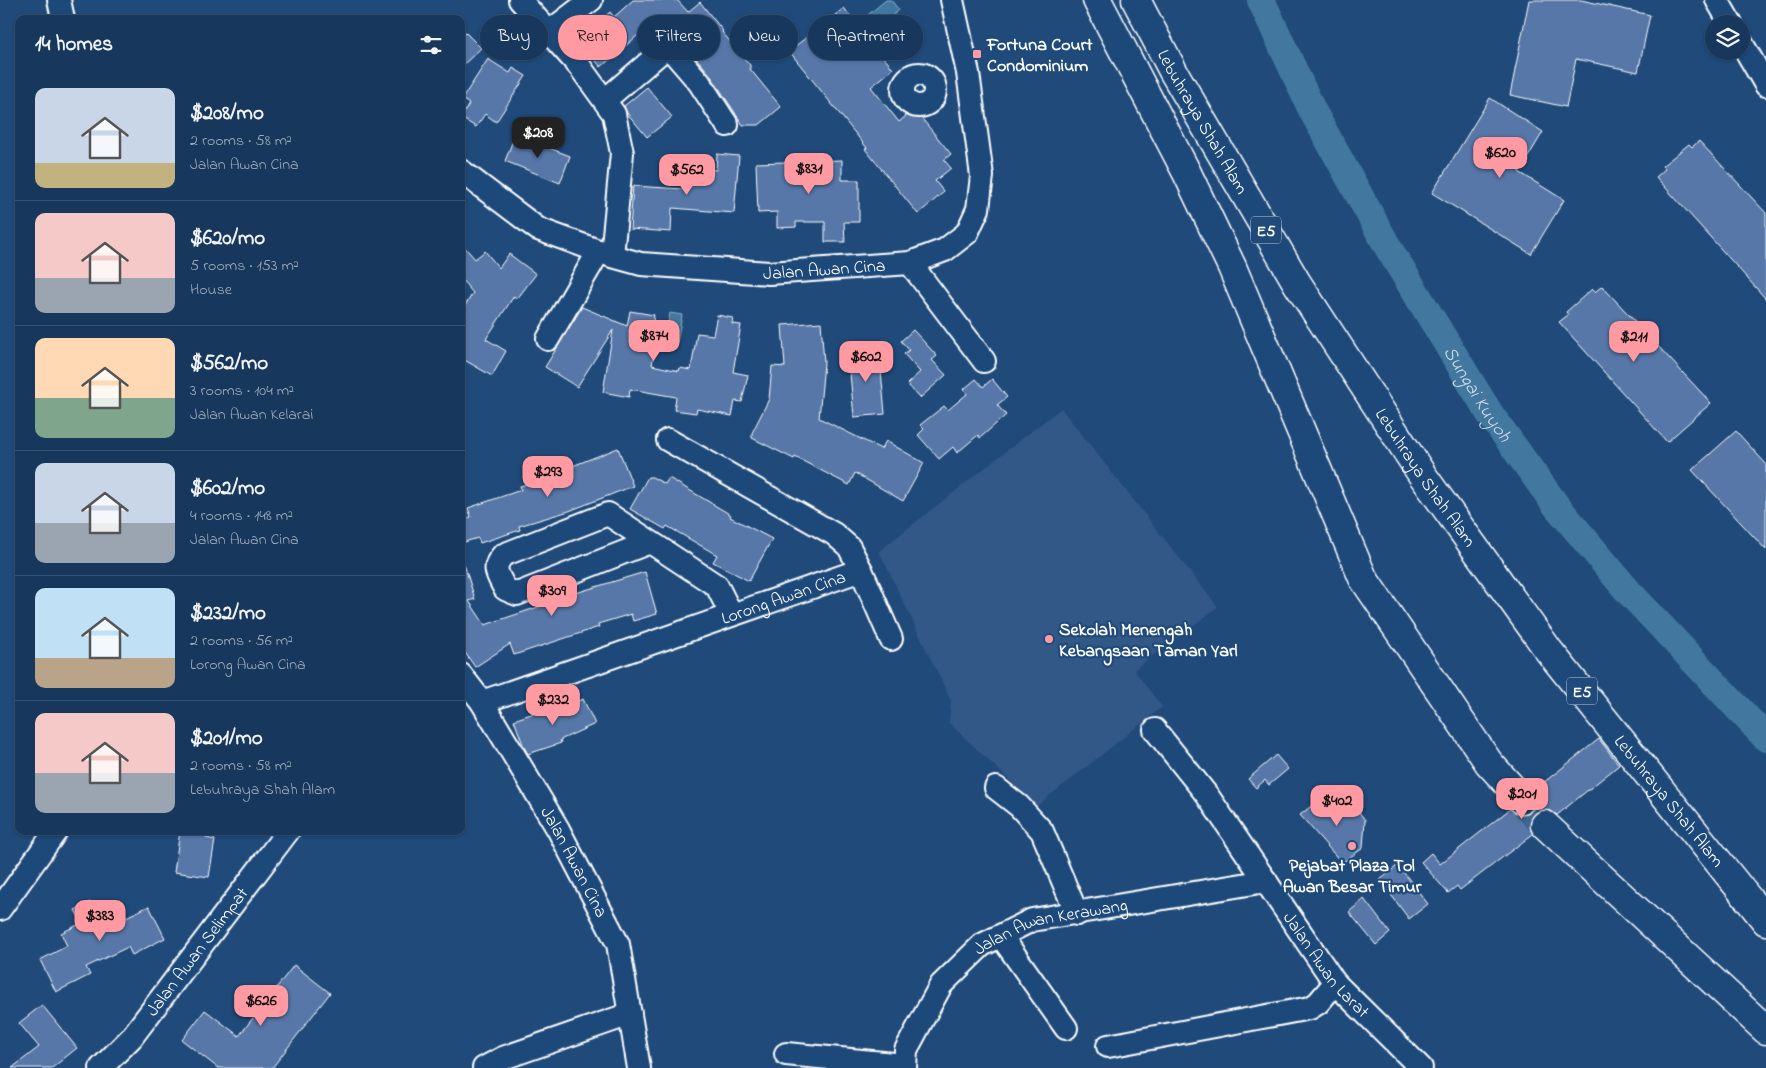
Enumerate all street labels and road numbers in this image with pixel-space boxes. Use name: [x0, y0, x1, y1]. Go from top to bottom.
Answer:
street label: Lebuhraya Shah Alam: [1149, 46, 1254, 200]
road number: E5: [1251, 216, 1281, 244]
street label: Jalan Awan Cina: [762, 254, 886, 288]
street label: Lebuhraya Shah Alam: [1367, 404, 1481, 553]
street label: Lorong Awan Cina: [718, 565, 850, 633]
road number: E5: [1567, 678, 1597, 704]
street label: Lebuhraya Shah Alam: [1607, 730, 1729, 874]
street label: Jalan Awan Cina: [533, 802, 613, 923]
street label: Jalan Awan Selimpat: [141, 883, 256, 1023]
street label: Jalan Awan Kerawang: [968, 893, 1130, 962]
street label: Jalan Awan Larat: [1275, 907, 1374, 1025]

